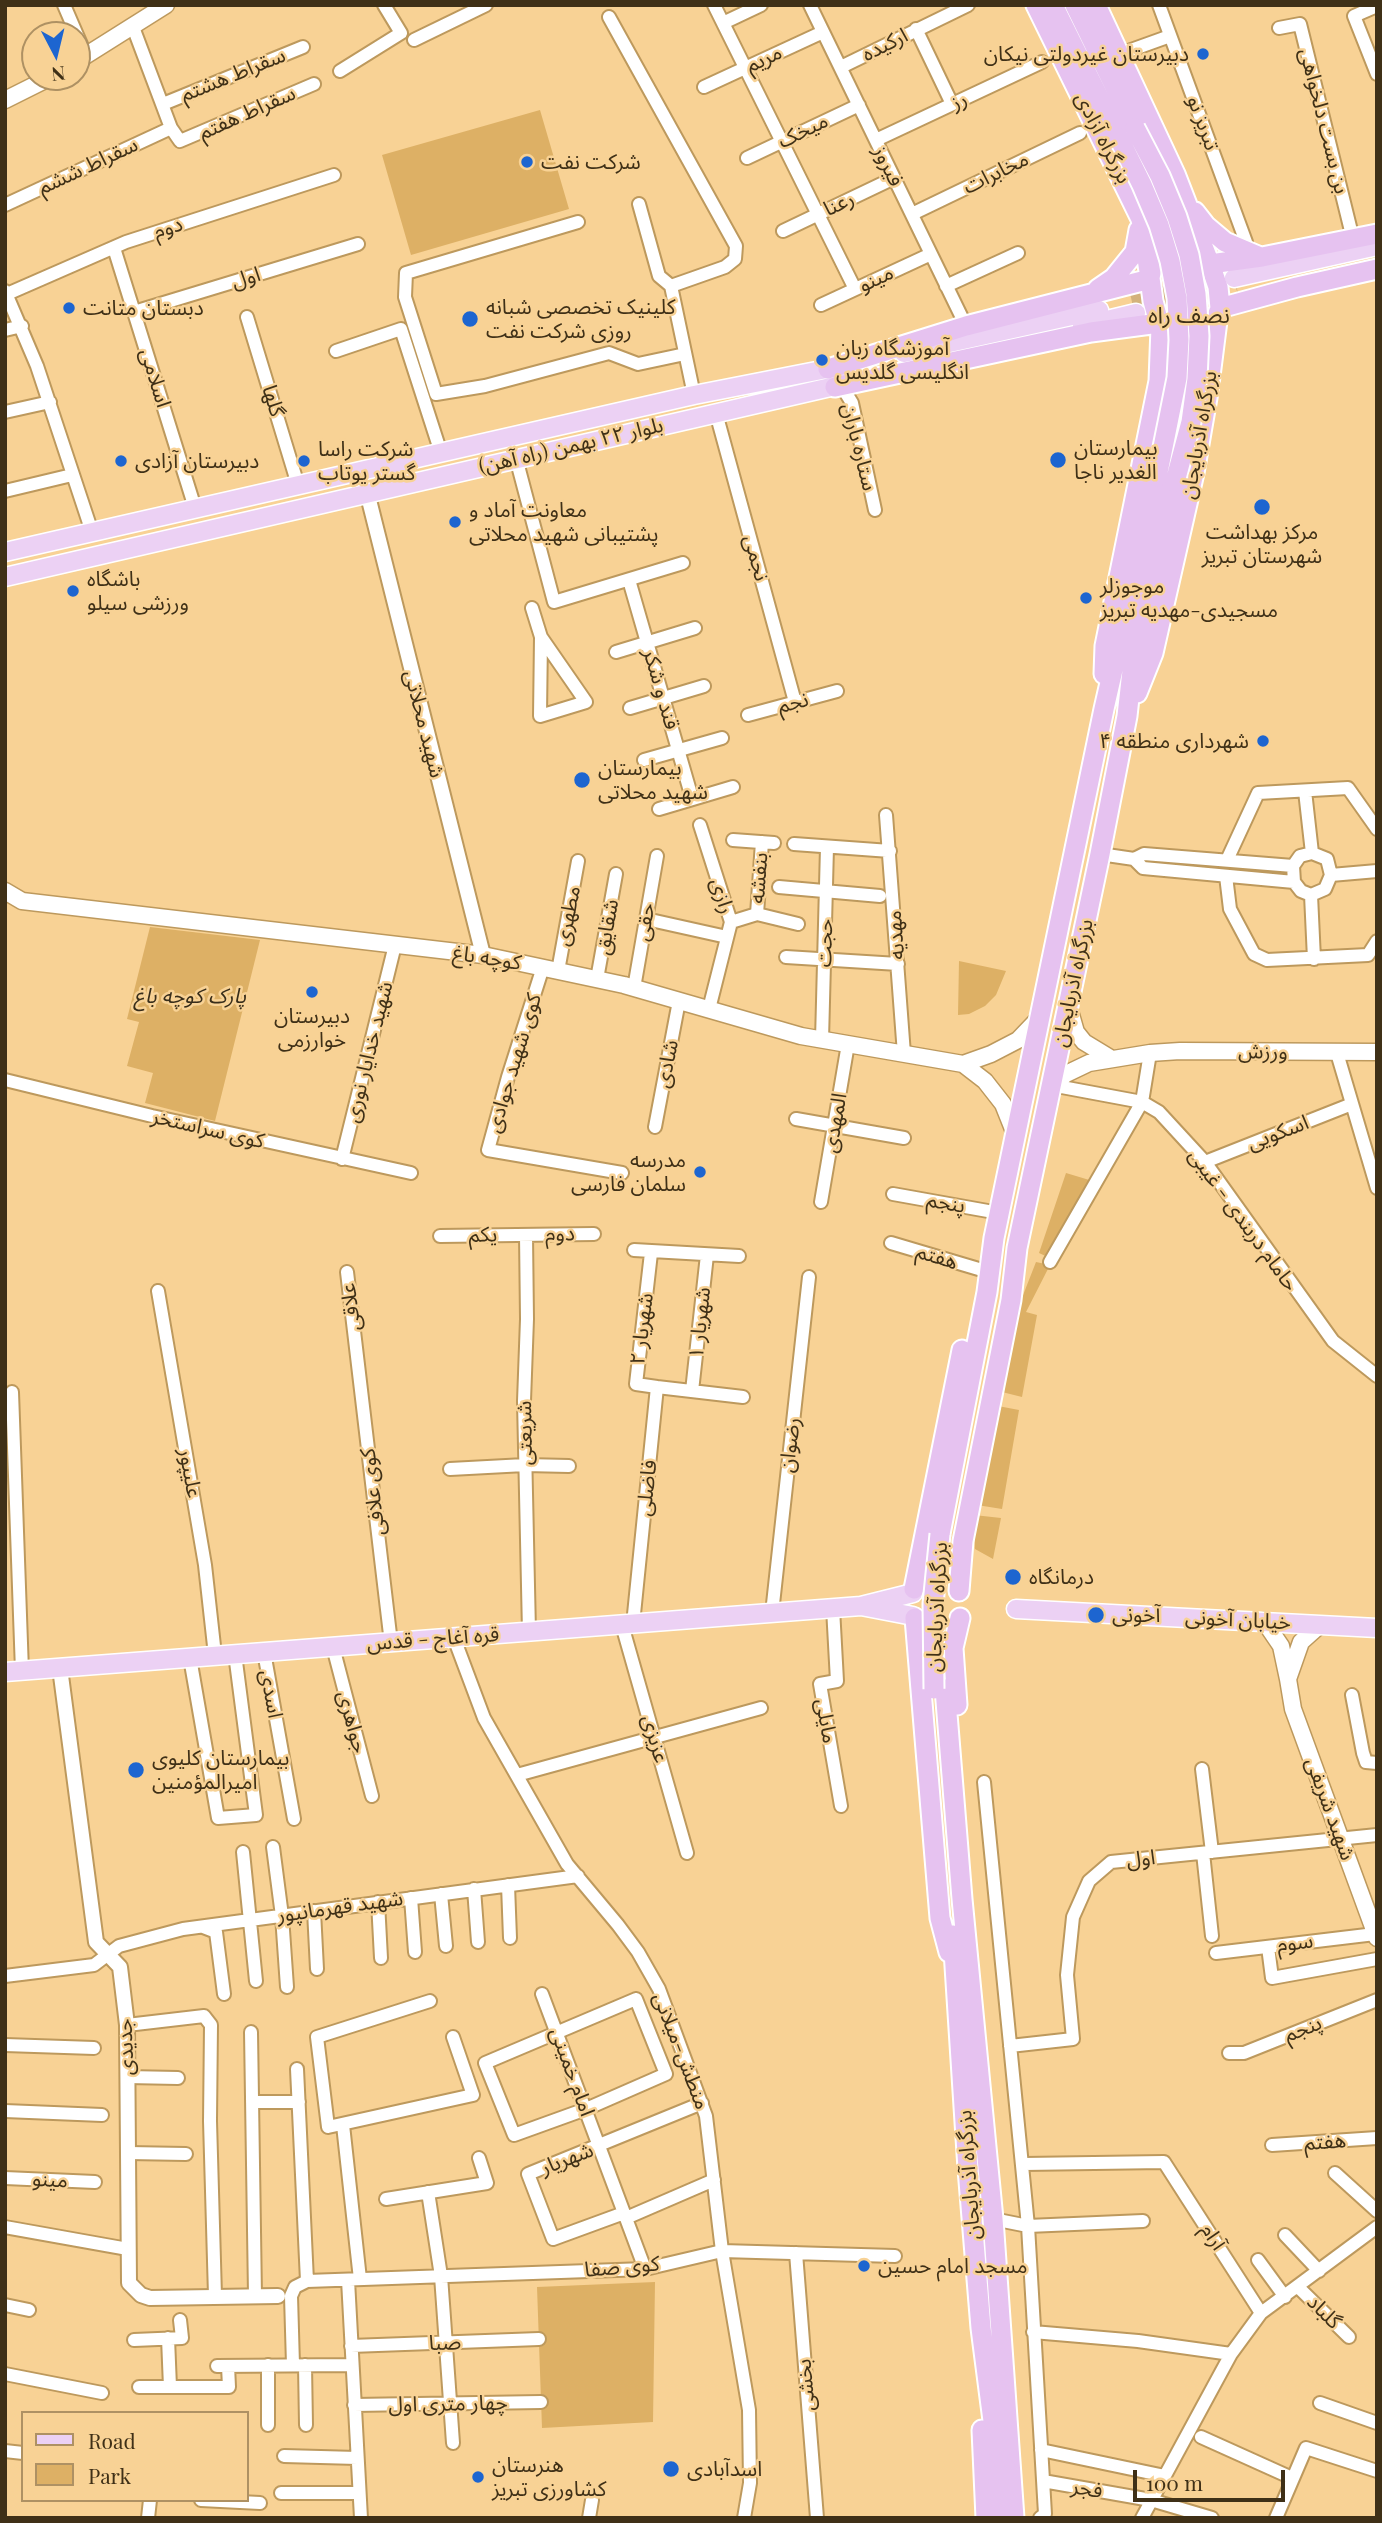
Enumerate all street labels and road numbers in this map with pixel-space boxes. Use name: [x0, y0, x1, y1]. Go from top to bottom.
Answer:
street label: ارکیده: [858, 23, 912, 67]
street label: مریم: [742, 40, 786, 78]
street label: سقراط هشتم: [177, 43, 289, 107]
street label: بن بست دلخواهی: [1294, 46, 1354, 196]
street label: سقراط هفتم: [195, 80, 299, 146]
street label: رز: [947, 86, 971, 116]
street label: بزرگراه آزادی: [1069, 88, 1137, 188]
street label: تبریز نو: [1181, 92, 1225, 154]
street label: میخک: [774, 108, 832, 154]
street label: سقراط ششم: [34, 132, 142, 200]
street label: فیروز: [867, 141, 909, 191]
street label: مخابرات: [959, 146, 1033, 200]
street label: رعنا: [820, 186, 858, 222]
street label: دوم: [150, 211, 186, 245]
street label: مینو: [854, 260, 898, 298]
street label: اول: [228, 262, 264, 294]
street label: اسلامی: [134, 345, 176, 411]
street label: بزرگراه آذربایجان: [1175, 369, 1223, 501]
street label: گلها: [256, 382, 290, 420]
street label: ستاره باران: [836, 401, 882, 493]
street label: بلوار ۲۲ بهمن (راه آهن): [476, 413, 666, 479]
street label: نجمی: [738, 532, 774, 584]
street label: قند و شکر: [637, 646, 685, 732]
street label: شهید محلاتی: [398, 668, 450, 780]
street label: نجم: [775, 687, 811, 719]
street label: بنفشه: [745, 852, 773, 904]
street label: رازی: [705, 875, 739, 917]
street label: مطهری: [550, 884, 586, 948]
street label: شقایق: [590, 897, 624, 957]
street label: حقی: [629, 901, 661, 943]
street label: مهدیه: [882, 910, 910, 960]
street label: بزرگراه آذربایجان: [1047, 917, 1099, 1049]
street label: حجت: [812, 918, 838, 968]
street label: کوچه باغ: [451, 940, 523, 976]
street label: شهید خدایار نوری: [339, 979, 399, 1125]
street label: کوی شهید جوادی: [481, 990, 547, 1136]
street label: شادی: [650, 1038, 684, 1090]
street label: ورزش: [1238, 1039, 1288, 1065]
street label: المهدی: [817, 1091, 853, 1155]
street label: کوی سراستخر: [149, 1104, 267, 1154]
street label: اسکویی: [1244, 1110, 1312, 1156]
street label: حامام دربندی - غیبی: [1183, 1144, 1303, 1296]
street label: پنجم: [925, 1187, 967, 1219]
street label: دوم: [545, 1221, 575, 1247]
street label: یکم: [468, 1222, 498, 1248]
street label: هفتم: [913, 1239, 961, 1275]
street label: علاقی: [336, 1282, 366, 1332]
street label: شهریار ۱: [684, 1286, 716, 1360]
street label: شهریار ۲: [625, 1292, 659, 1366]
street label: شریعتی: [512, 1400, 538, 1466]
street label: رضوان: [774, 1416, 806, 1474]
street label: علیپور: [173, 1446, 207, 1500]
street label: کوی علافی: [355, 1447, 391, 1537]
street label: فاضلی: [632, 1459, 662, 1517]
street label: بزرگراه آذربایجان: [921, 1541, 953, 1673]
street label: خیابان آخونی: [1184, 1605, 1292, 1635]
street label: قره آغاج - قدس: [366, 1622, 500, 1656]
street label: اسدی: [254, 1668, 288, 1720]
street label: جواهری: [332, 1688, 372, 1756]
street label: مایلی: [810, 1697, 842, 1745]
street label: عزیزی: [636, 1712, 674, 1766]
street label: شهید شریفی: [1300, 1754, 1360, 1864]
street label: اول: [1125, 1845, 1157, 1873]
street label: شهید قهرمانپور: [275, 1886, 405, 1928]
street label: سوم: [1275, 1928, 1315, 1958]
street label: منطش-میلانی: [647, 1989, 715, 2113]
street label: پنجم: [1280, 2010, 1326, 2048]
street label: جدیدی: [112, 2018, 140, 2076]
street label: امام خمینی: [544, 2024, 600, 2120]
street label: بزرگراه آذربایجان: [952, 2109, 986, 2241]
street label: هفتم: [1303, 2128, 1347, 2156]
street label: شهریار: [537, 2137, 597, 2181]
street label: مینو: [31, 2166, 69, 2194]
street label: آرام: [1195, 2219, 1231, 2255]
street label: کوی صفا: [583, 2251, 661, 2283]
street label: گلباد: [1302, 2290, 1346, 2334]
street label: صبا: [428, 2330, 462, 2356]
street label: بخشی: [791, 2358, 821, 2412]
street label: چهار متری اول: [388, 2390, 508, 2418]
street label: فجر: [1070, 2474, 1104, 2504]

